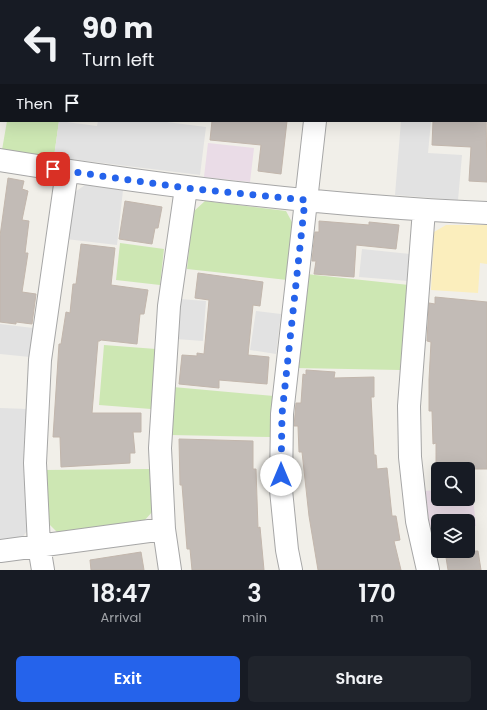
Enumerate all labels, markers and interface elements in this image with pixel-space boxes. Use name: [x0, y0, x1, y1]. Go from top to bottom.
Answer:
text: 90 m: [82, 9, 153, 48]
icon: left: [16, 16, 68, 68]
text: Turn left: [82, 47, 154, 72]
icon: arrive: [61, 92, 83, 114]
text: Then: [16, 93, 53, 114]
pin: [36, 152, 70, 186]
icon: arrive: [42, 158, 64, 180]
position arrow: [260, 454, 302, 496]
map controls: [431, 462, 475, 558]
button: search: [431, 462, 475, 506]
button: layers: [431, 514, 475, 558]
text: 18:47: [91, 577, 151, 610]
text: 3: [247, 577, 262, 610]
text: 170: [358, 577, 396, 610]
text: Arrival: [101, 608, 142, 627]
text: min: [242, 608, 267, 627]
text: m: [370, 608, 384, 627]
button: Exit: [16, 656, 240, 702]
button: Share: [248, 656, 471, 702]

